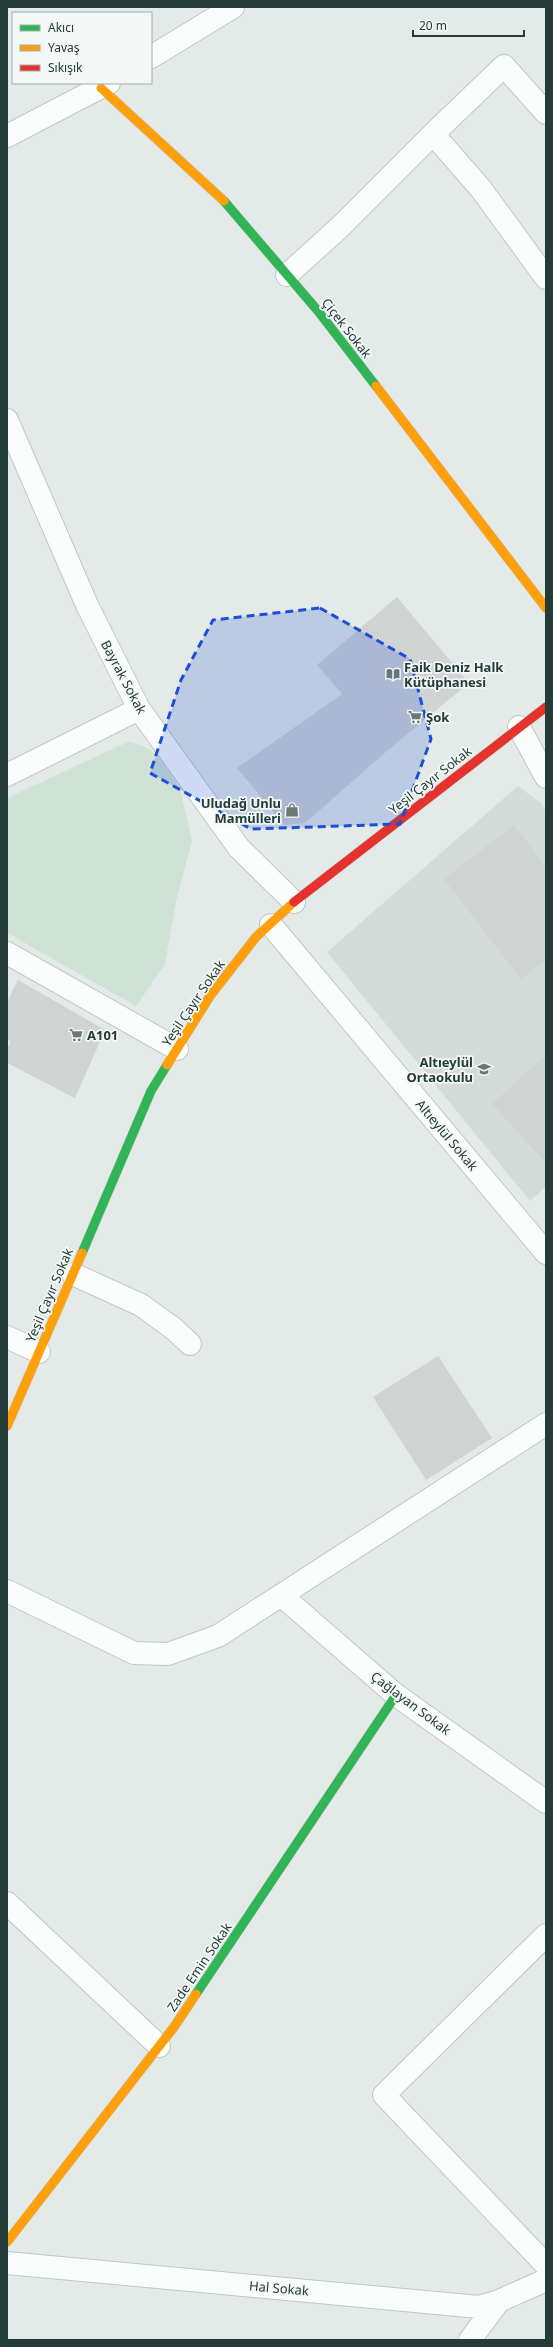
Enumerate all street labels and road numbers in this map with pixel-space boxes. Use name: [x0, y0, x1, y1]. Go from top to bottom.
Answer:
street label: Çiçek Sokak: [318, 294, 376, 362]
street label: Bayrak Sokak: [97, 637, 151, 717]
street label: Yeşil Çayır Sokak: [385, 742, 475, 818]
street label: Yeşil Çayır Sokak: [157, 956, 229, 1050]
street label: Altıeylül Sokak: [412, 1096, 482, 1174]
street label: Yeşil Çayır Sokak: [21, 1245, 77, 1345]
street label: Çağlayan Sokak: [367, 1667, 455, 1739]
street label: Zade Emin Sokak: [163, 1919, 236, 2015]
street label: Hal Sokak: [248, 2276, 310, 2300]

